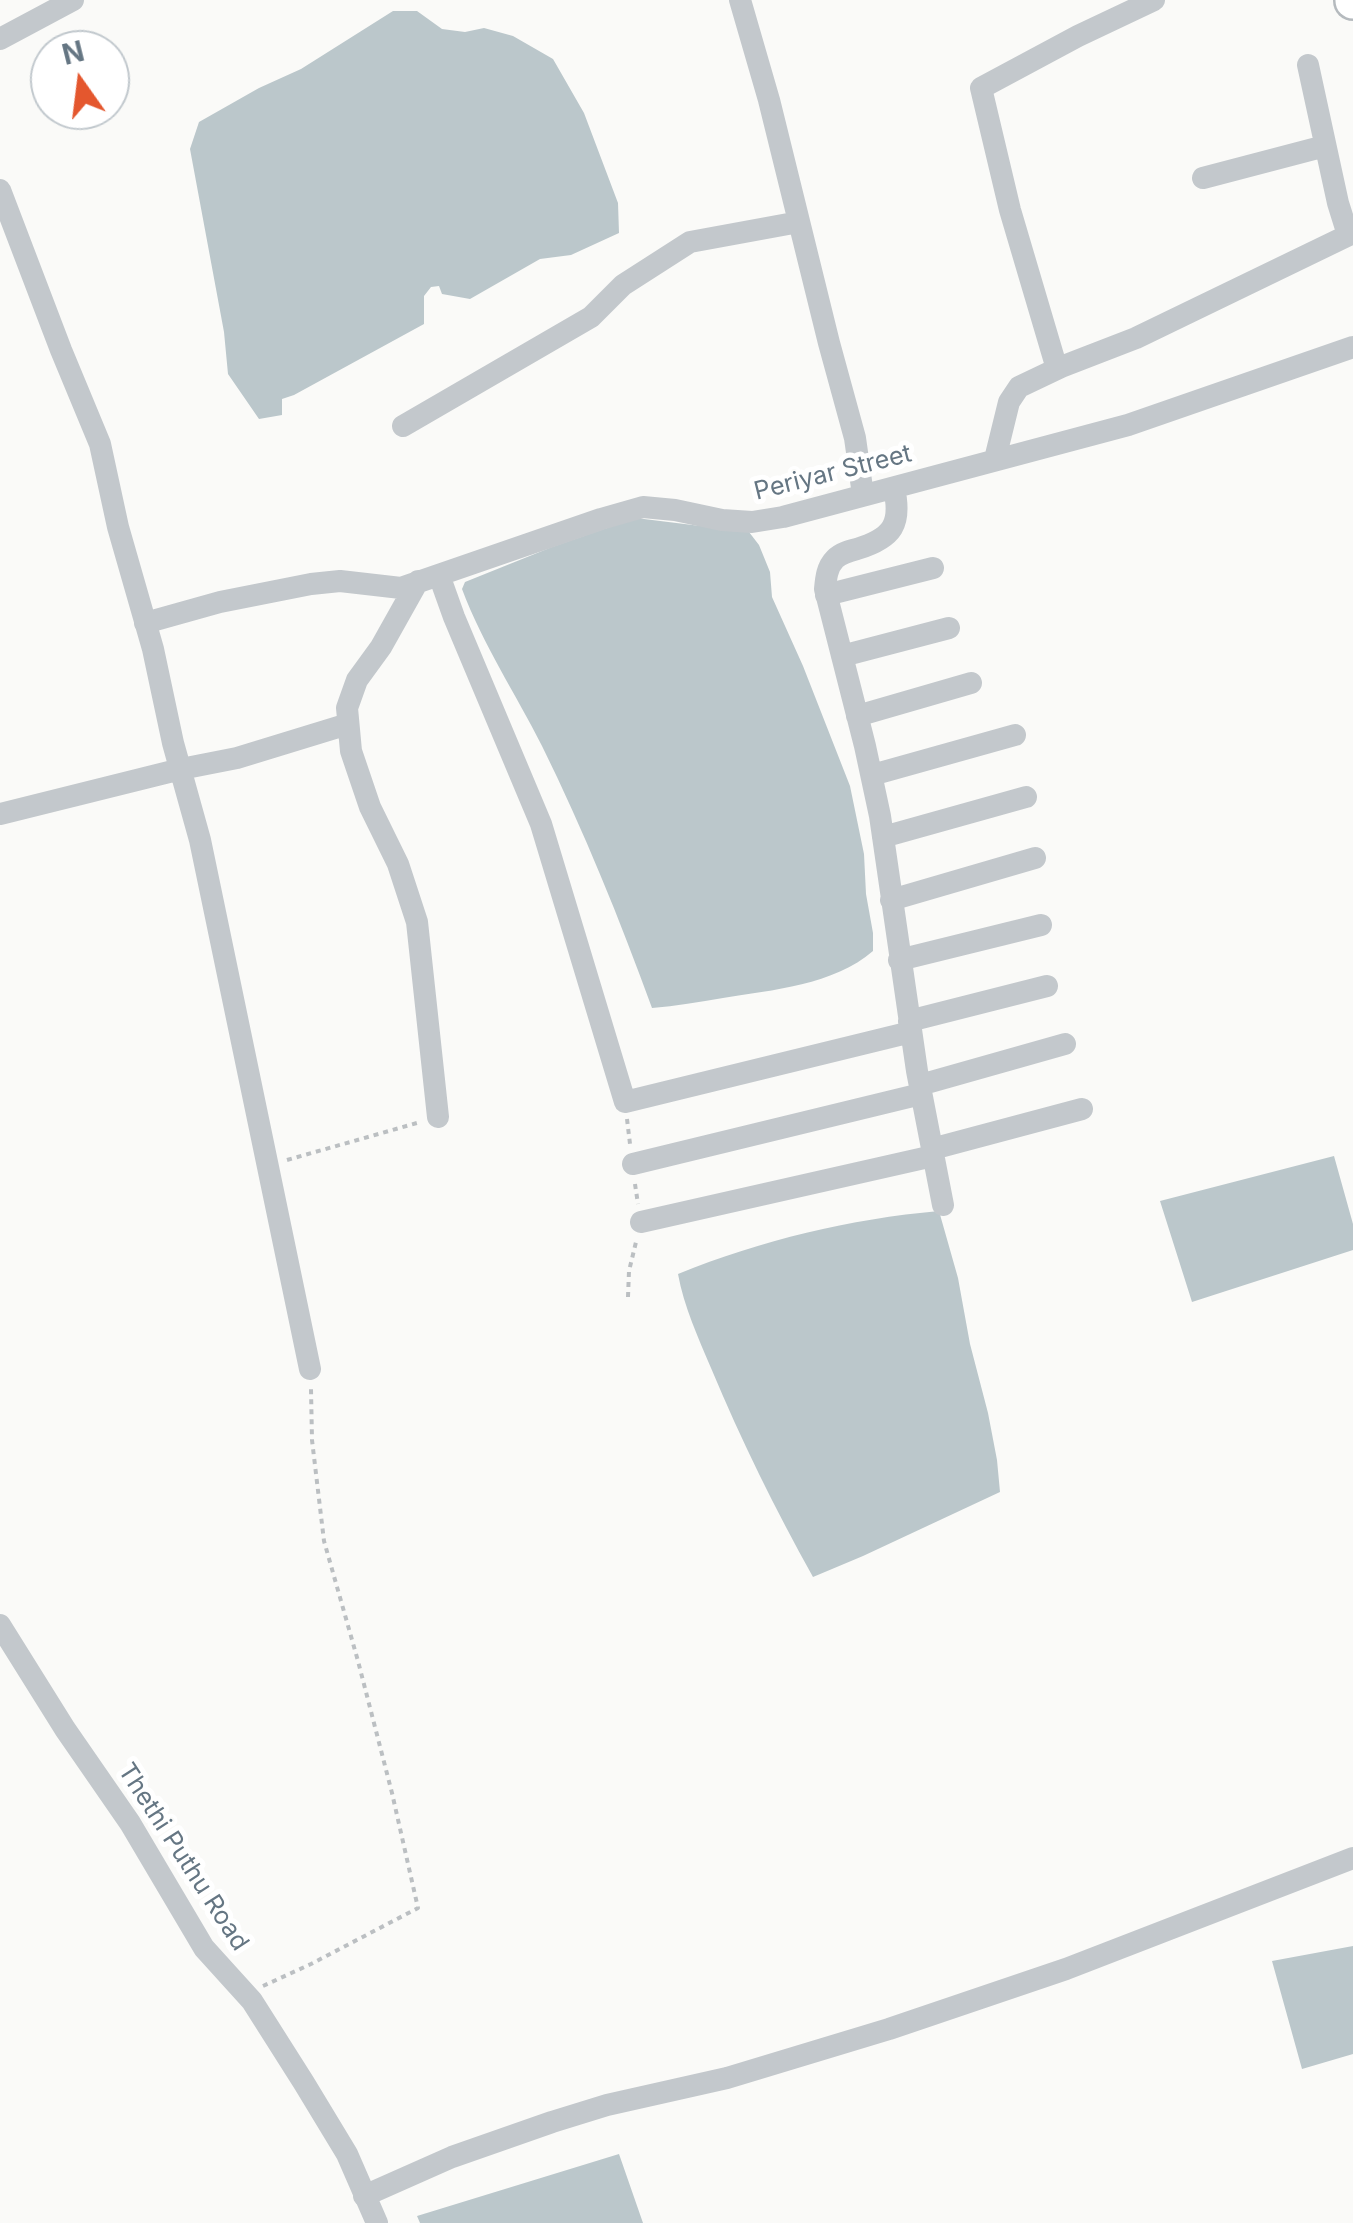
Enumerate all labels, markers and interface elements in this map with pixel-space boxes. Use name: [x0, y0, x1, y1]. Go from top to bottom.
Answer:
north arrow: [30, 30, 130, 130]
text: N: [59, 34, 88, 72]
street label: Periyar Street: [751, 439, 915, 507]
street label: Thethi Puthu Road: [111, 1758, 255, 1956]

